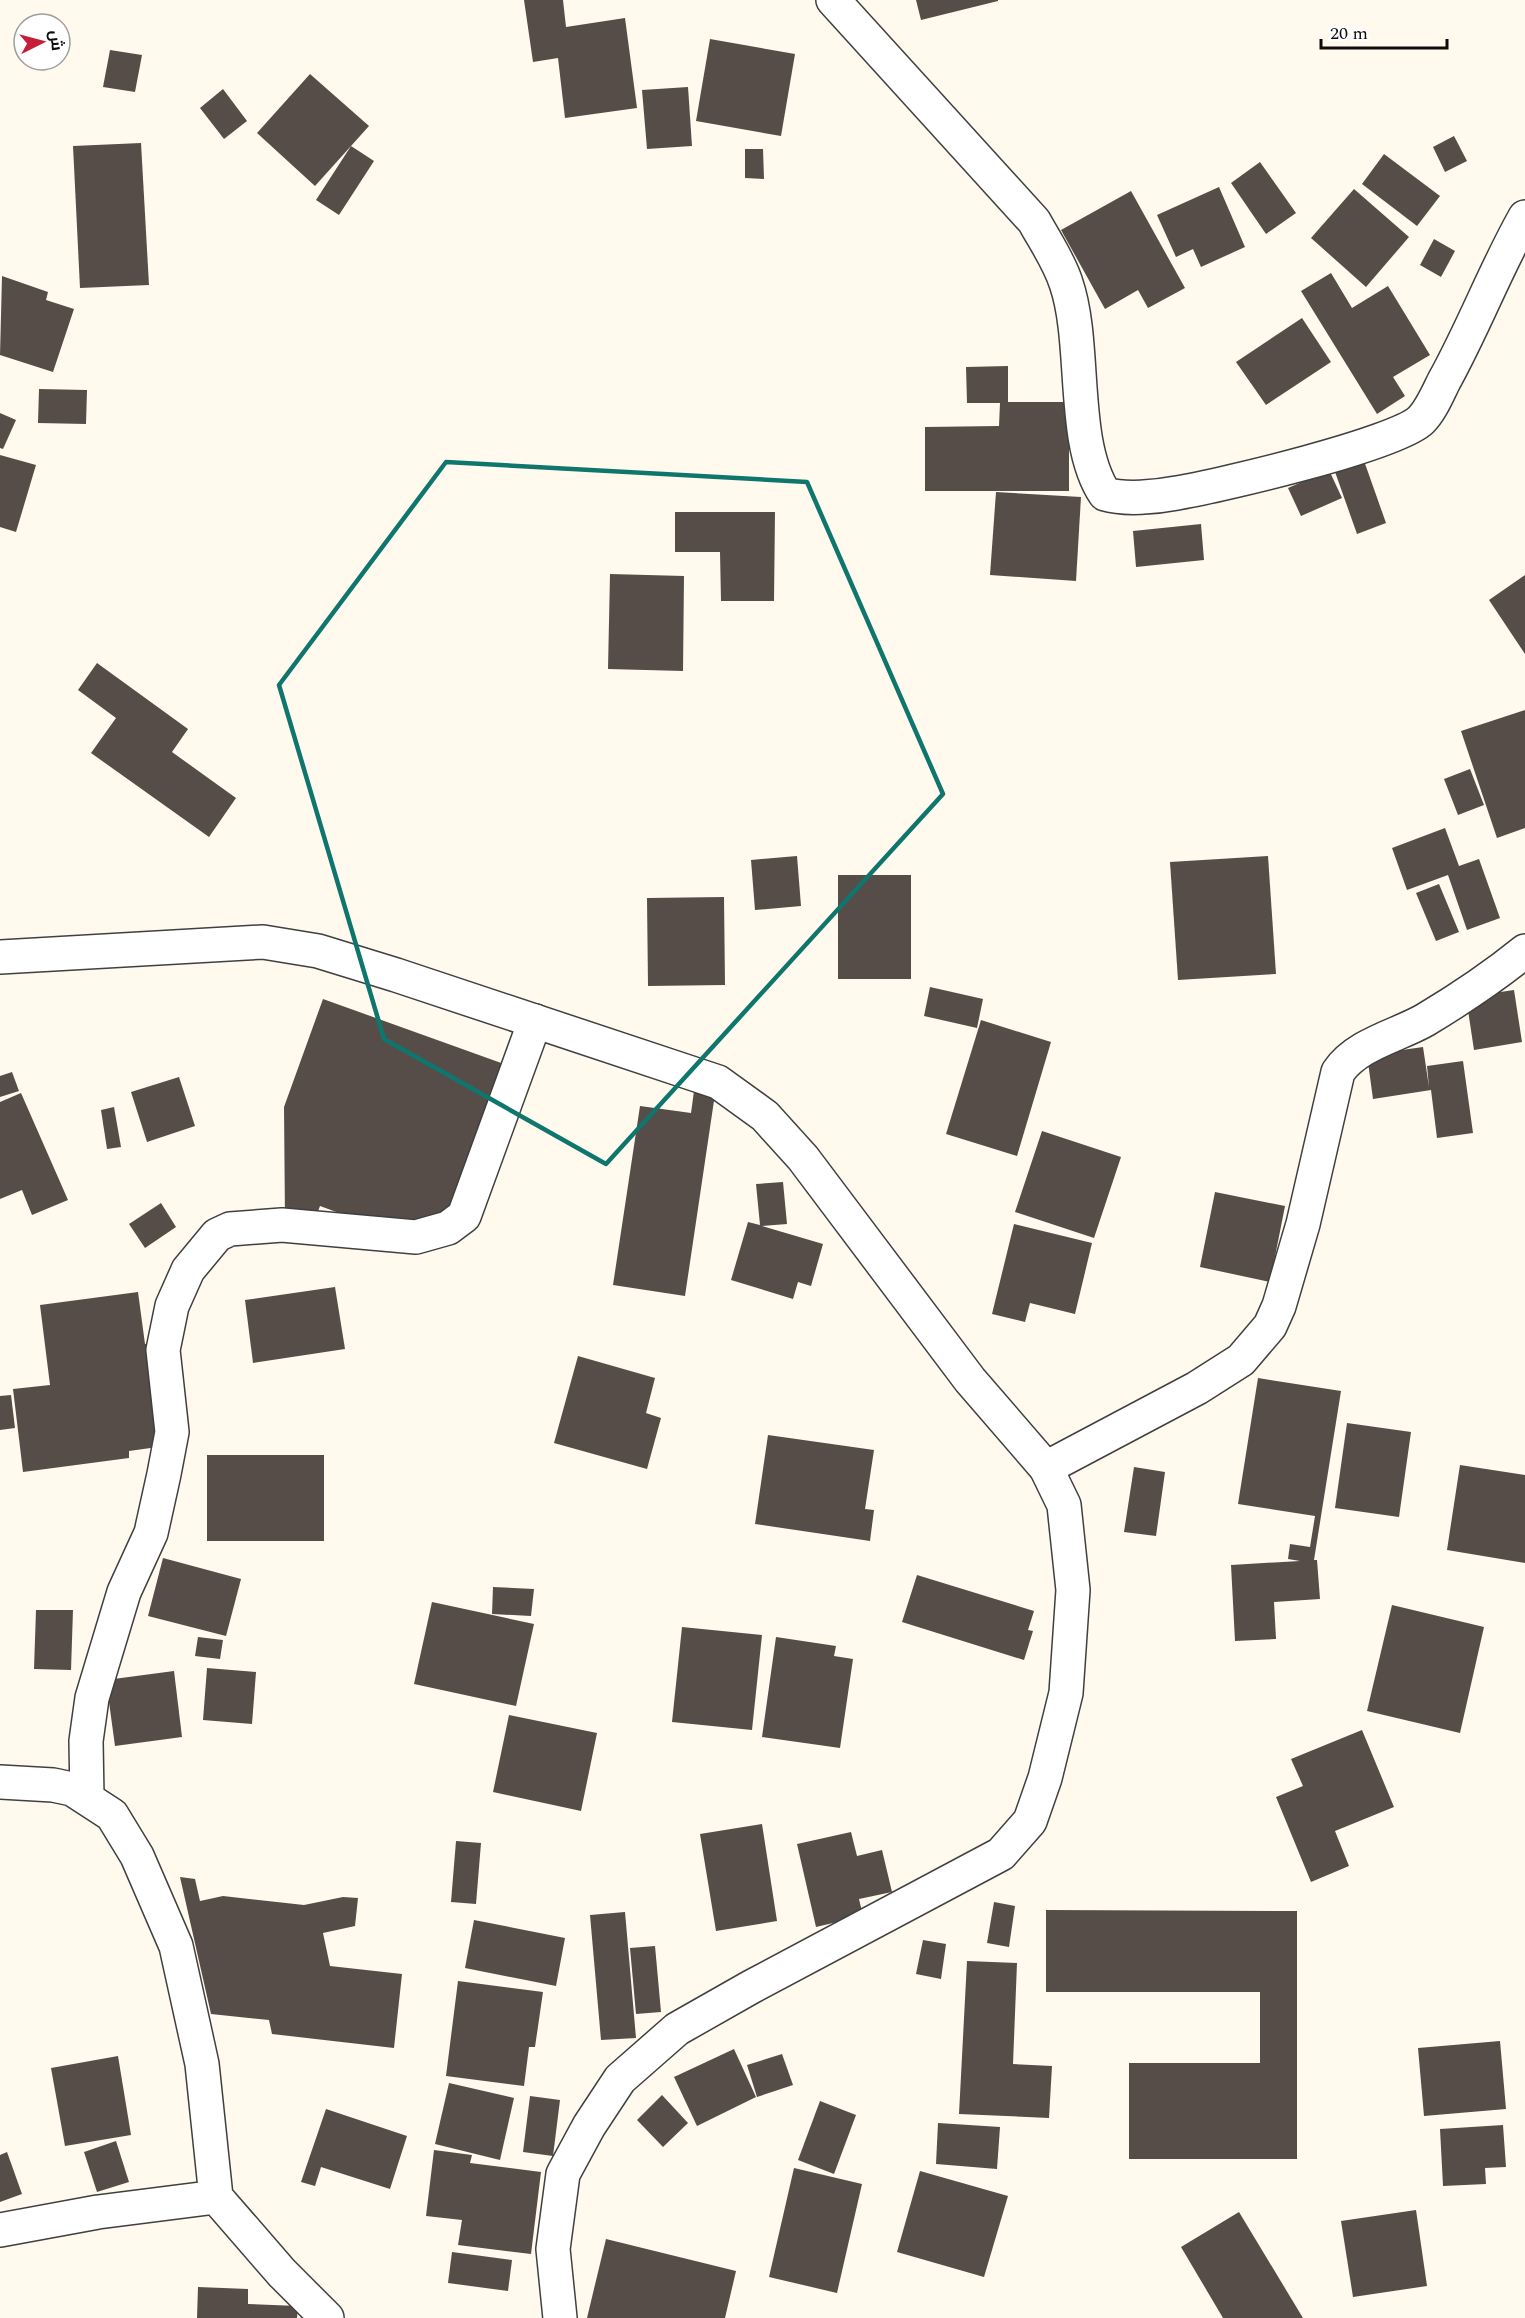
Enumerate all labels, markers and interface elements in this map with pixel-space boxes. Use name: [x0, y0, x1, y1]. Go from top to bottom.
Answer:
north arrow: [12, 12, 72, 72]
scale bar: [1321, 12, 1447, 50]
text: 20 m: [1330, 20, 1368, 47]
text: ش: [43, 29, 69, 52]

